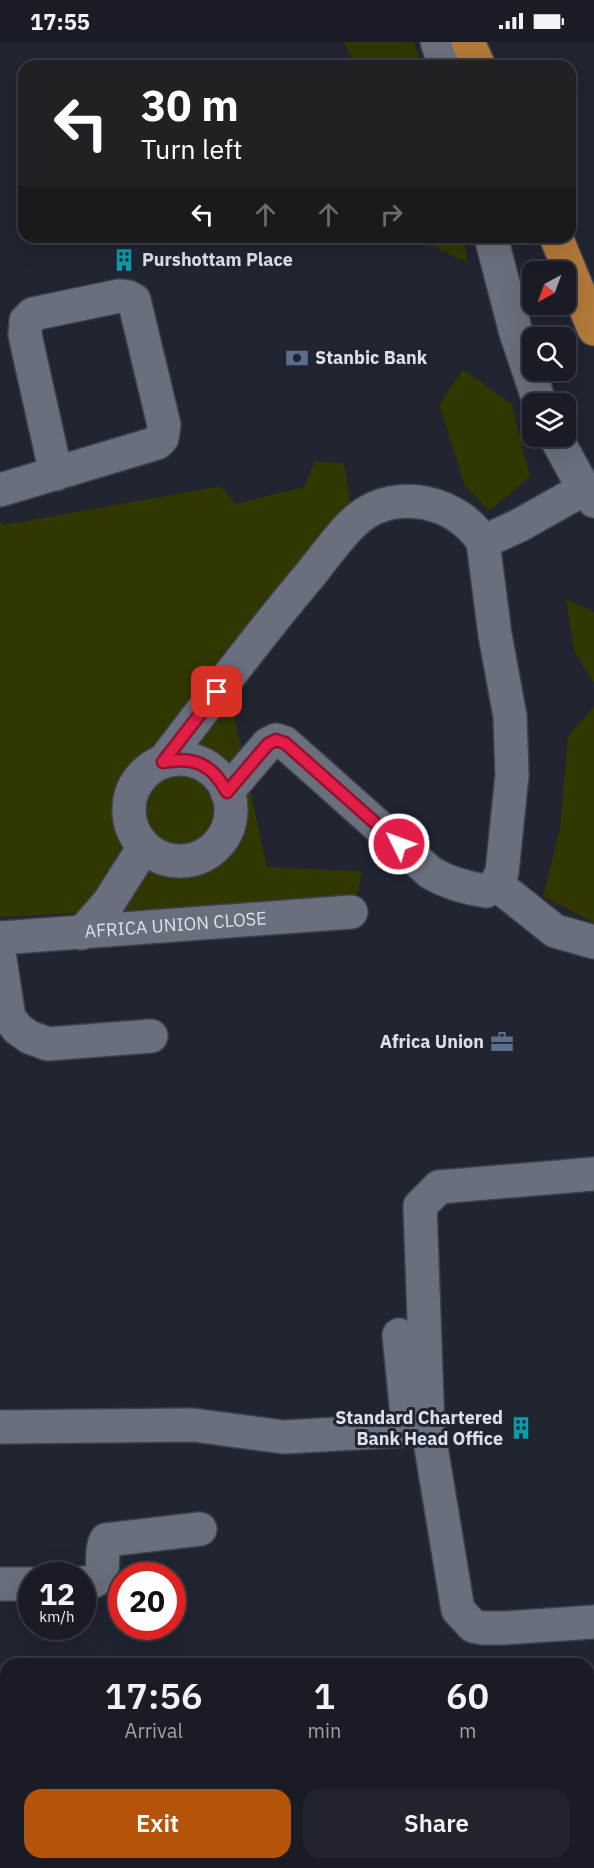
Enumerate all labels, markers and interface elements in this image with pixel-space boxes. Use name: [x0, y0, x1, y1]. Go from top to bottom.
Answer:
text: 17:55: [30, 7, 90, 36]
text: 30 m: [141, 78, 239, 133]
icon: left: [42, 84, 120, 162]
text: Turn left: [141, 131, 242, 166]
icon: left: [186, 198, 219, 231]
icon: ahead: [249, 198, 282, 231]
icon: ahead: [312, 198, 345, 231]
icon: right: [375, 198, 408, 231]
building icon: Purshottam Place: [111, 247, 137, 273]
place label: Purshottam Place: [142, 248, 293, 271]
north arrow: [522, 261, 576, 315]
map controls: [522, 261, 576, 447]
button: search: [522, 327, 576, 381]
bank icon: Stanbic Bank: [284, 345, 310, 371]
place label: Stanbic Bank: [315, 346, 428, 369]
button: layers: [522, 393, 576, 447]
pin: [191, 666, 242, 717]
icon: arrive: [200, 675, 233, 708]
position arrow: [367, 812, 431, 876]
street label: AFRICA UNION CLOSE: [84, 906, 267, 943]
office icon: Africa Union: [489, 1029, 515, 1055]
place label: Africa Union: [380, 1030, 484, 1053]
place label: Standard Chartered Bank Head Office: [335, 1406, 503, 1450]
building icon: Standard Chartered Bank Head Office: [508, 1415, 534, 1441]
speed limit sign: 20: [108, 1562, 186, 1640]
text: 12: [39, 1574, 75, 1613]
text: km/h: [39, 1607, 75, 1626]
text: 17:56: [105, 1672, 203, 1719]
text: 1: [314, 1672, 335, 1719]
text: 60: [446, 1672, 489, 1719]
text: Arrival: [125, 1717, 183, 1744]
text: min: [307, 1717, 341, 1744]
text: m: [459, 1717, 476, 1744]
button: Exit: [24, 1789, 291, 1858]
button: Share: [303, 1789, 570, 1858]

